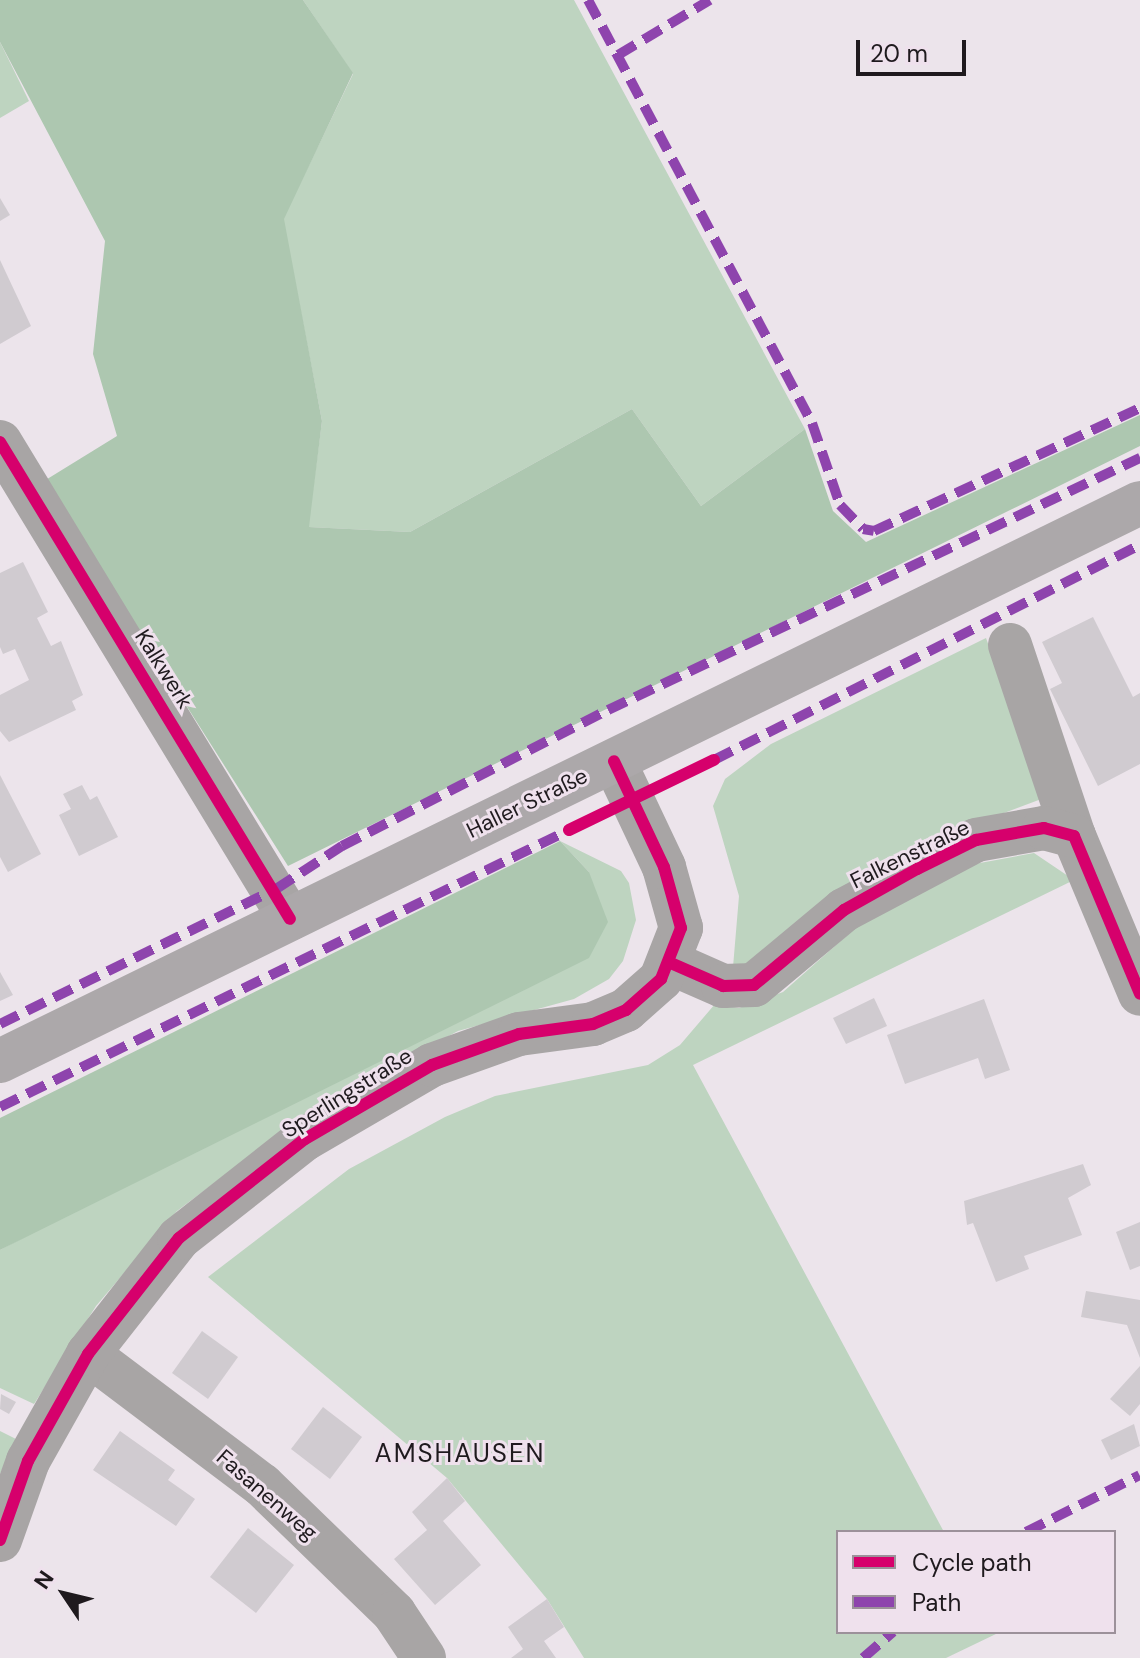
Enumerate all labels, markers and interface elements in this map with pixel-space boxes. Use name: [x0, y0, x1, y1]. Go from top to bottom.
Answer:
scale bar: [860, 24, 970, 74]
text: 20 m: [870, 38, 928, 69]
street label: Kalkwerk: [129, 625, 199, 713]
street label: Haller Straße: [462, 762, 592, 844]
street label: Falkenstraße: [846, 814, 974, 894]
street label: Sperlingstraße: [277, 1043, 417, 1143]
district label: AMSHAUSEN: [374, 1438, 546, 1470]
street label: Fasanenweg: [211, 1444, 323, 1546]
legend: [836, 1530, 1116, 1634]
text: Cycle path: [912, 1547, 1031, 1578]
north arrow: [24, 1554, 104, 1634]
text: N: [27, 1565, 60, 1595]
text: Path: [912, 1587, 961, 1618]

